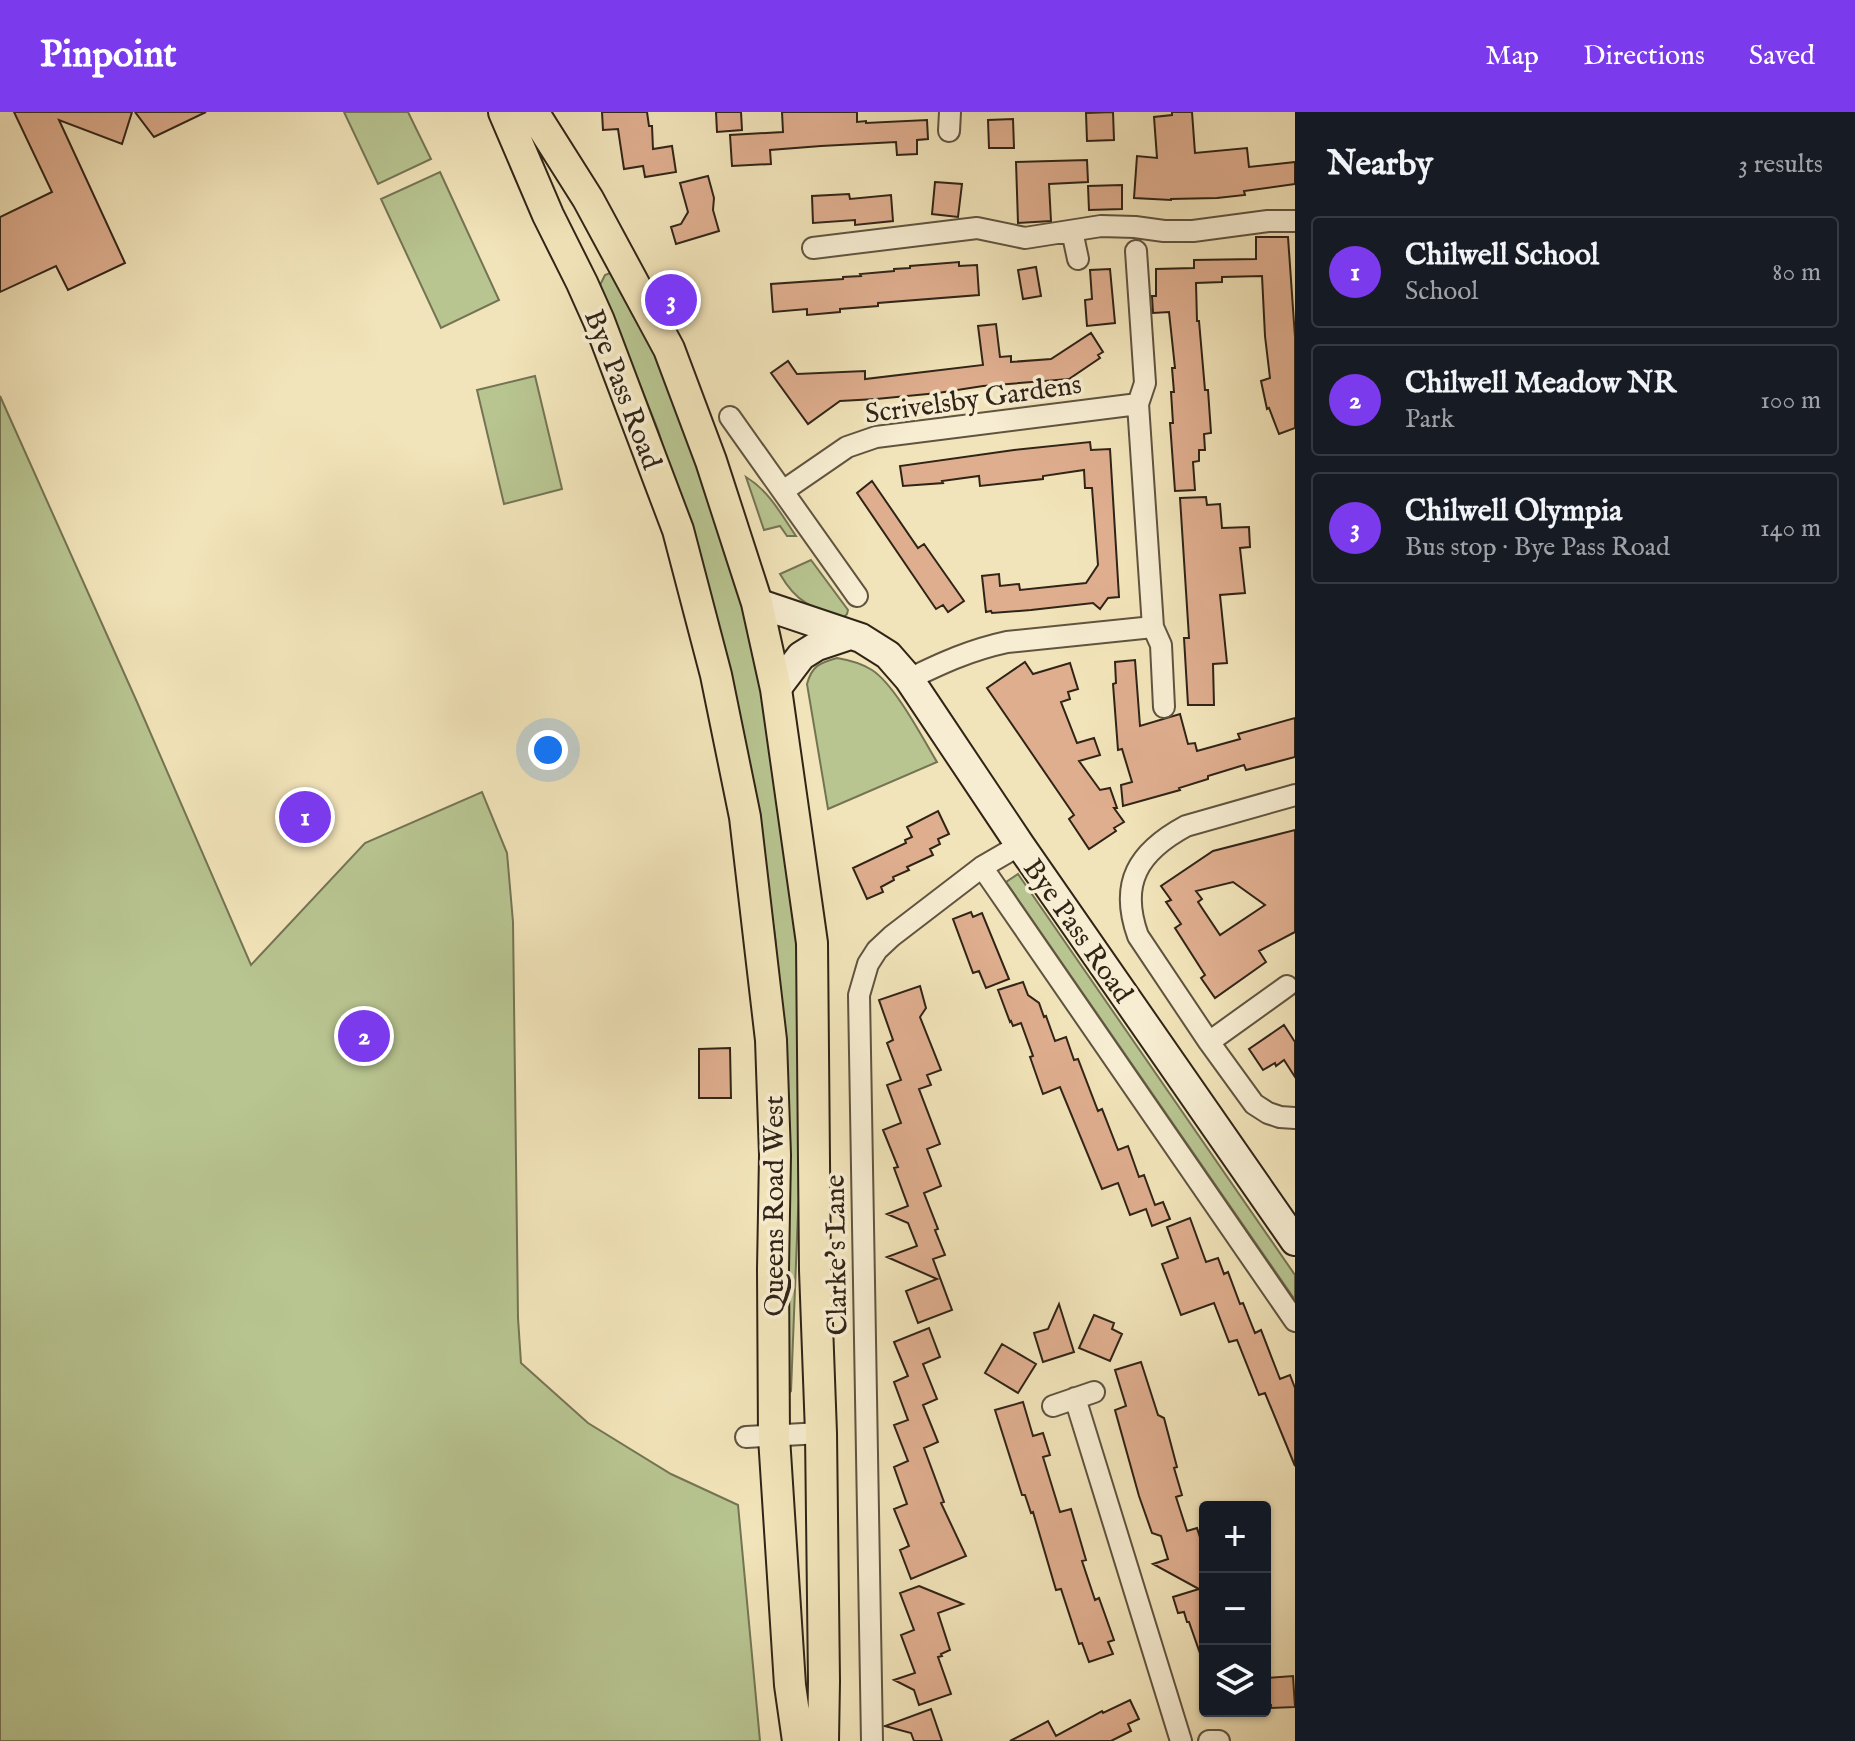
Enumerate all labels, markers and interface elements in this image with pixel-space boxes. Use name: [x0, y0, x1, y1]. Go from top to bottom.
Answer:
text: Pinpoint: [40, 32, 177, 80]
text: Map: [1485, 39, 1539, 74]
text: Directions: [1583, 39, 1705, 74]
text: Saved: [1749, 39, 1815, 74]
text: Nearby: [1327, 143, 1433, 186]
text: 3 results: [1738, 148, 1823, 181]
text: Chilwell School: [1405, 237, 1599, 275]
text: 1: [1350, 256, 1360, 289]
text: 80 m: [1772, 256, 1821, 289]
pin: 3: [645, 270, 697, 330]
text: School: [1405, 275, 1478, 308]
street label: Bye Pass Road: [575, 305, 668, 475]
text: Chilwell Meadow NR: [1405, 365, 1676, 403]
street label: Scrivelsby Gardens: [863, 368, 1084, 433]
text: 2: [1349, 384, 1361, 417]
text: 100 m: [1760, 384, 1821, 417]
text: Park: [1405, 403, 1454, 436]
text: Chilwell Olympia: [1405, 493, 1622, 531]
text: 3: [1350, 512, 1360, 545]
text: 140 m: [1760, 512, 1821, 545]
text: Bus stop · Bye Pass Road: [1405, 531, 1670, 564]
your location: [528, 730, 568, 770]
pin: 1: [279, 787, 331, 847]
street label: Bye Pass Road: [1014, 853, 1140, 1010]
pin: 2: [338, 1006, 390, 1066]
street label: Queens Road West: [758, 1095, 793, 1317]
street label: Clarke's Lane: [819, 1174, 856, 1336]
map controls: [1199, 1501, 1271, 1717]
button: +: [1199, 1501, 1271, 1573]
button: −: [1199, 1573, 1271, 1645]
button: layers: [1199, 1645, 1271, 1717]

